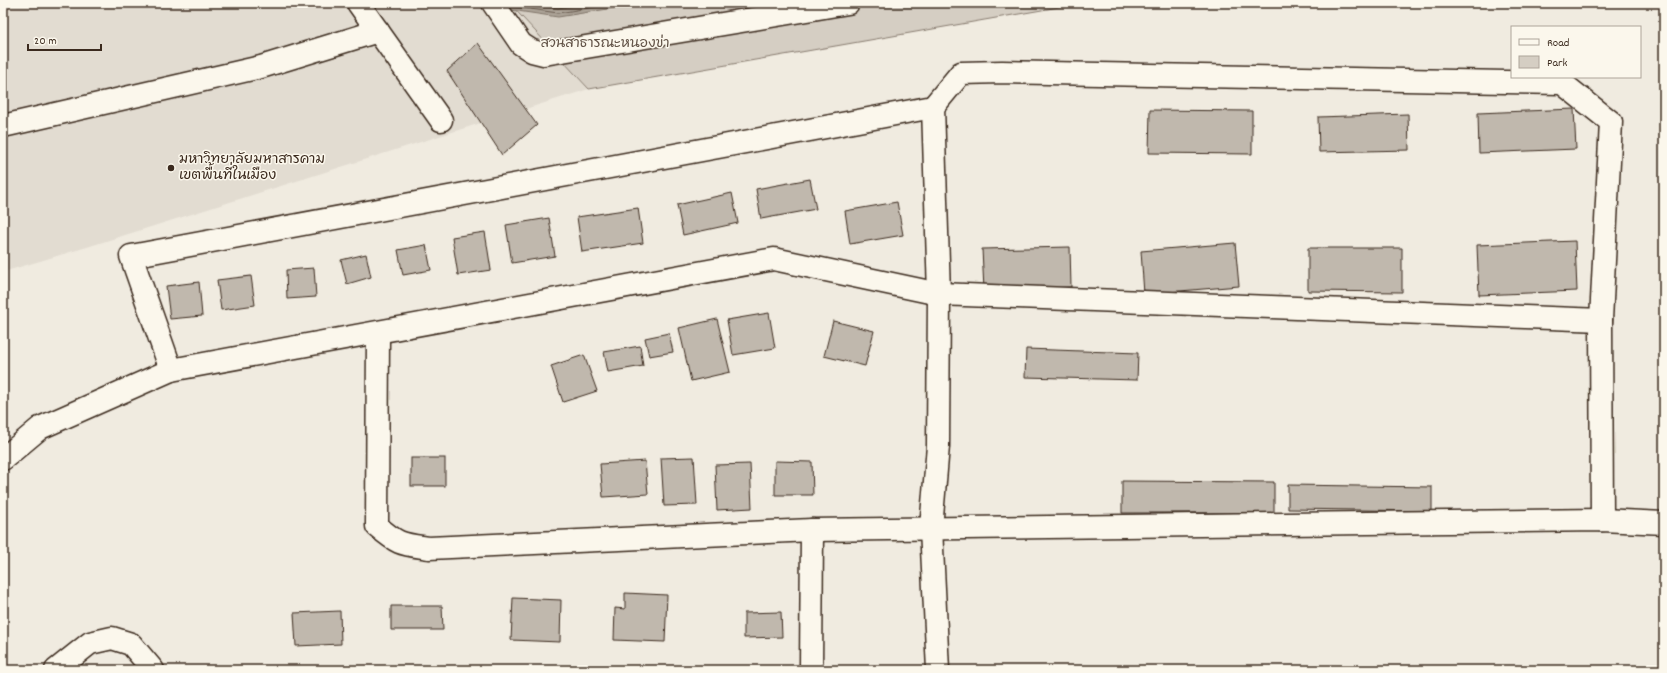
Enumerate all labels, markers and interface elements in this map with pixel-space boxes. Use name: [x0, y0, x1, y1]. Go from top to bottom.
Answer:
scale bar: [28, 26, 101, 52]
legend: [1511, 26, 1641, 78]
text: 20 m: [34, 33, 57, 50]
park label: สวนสาธารณะหนองข่า: [541, 34, 669, 54]
text: Road: [1547, 35, 1569, 52]
text: Park: [1547, 55, 1568, 72]
place label: มหาวิทยาลัยมหาสารคาม เขตพื้นที่ในเมือง: [179, 150, 325, 186]
marker: มหาวิทยาลัยมหาสารคาม เขตพื้นที่ในเมือง: [166, 163, 176, 173]

